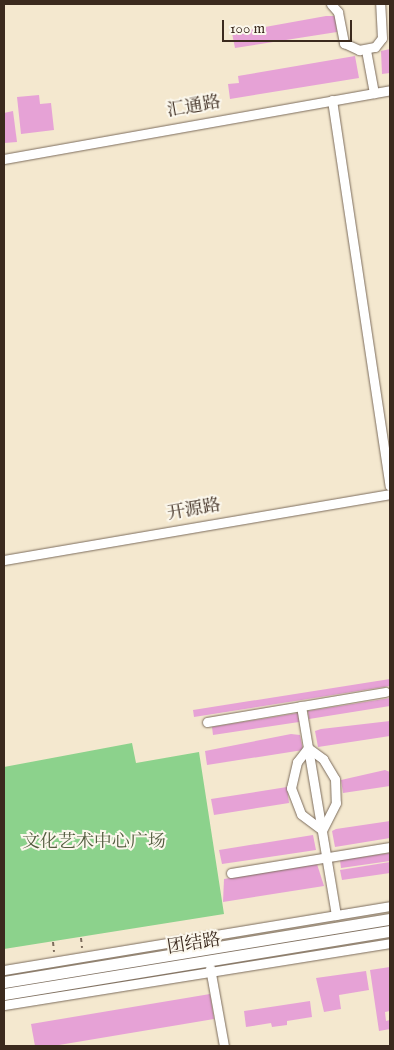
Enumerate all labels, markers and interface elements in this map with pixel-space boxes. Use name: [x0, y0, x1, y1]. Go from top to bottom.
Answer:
scale bar: [224, 10, 354, 42]
text: 100 m: [230, 19, 265, 38]
street label: 汇通路: [166, 93, 222, 123]
street label: 开源路: [166, 496, 222, 526]
park label: 文化艺术中心广场: [22, 832, 166, 854]
street label: 团结路: [166, 930, 222, 960]

